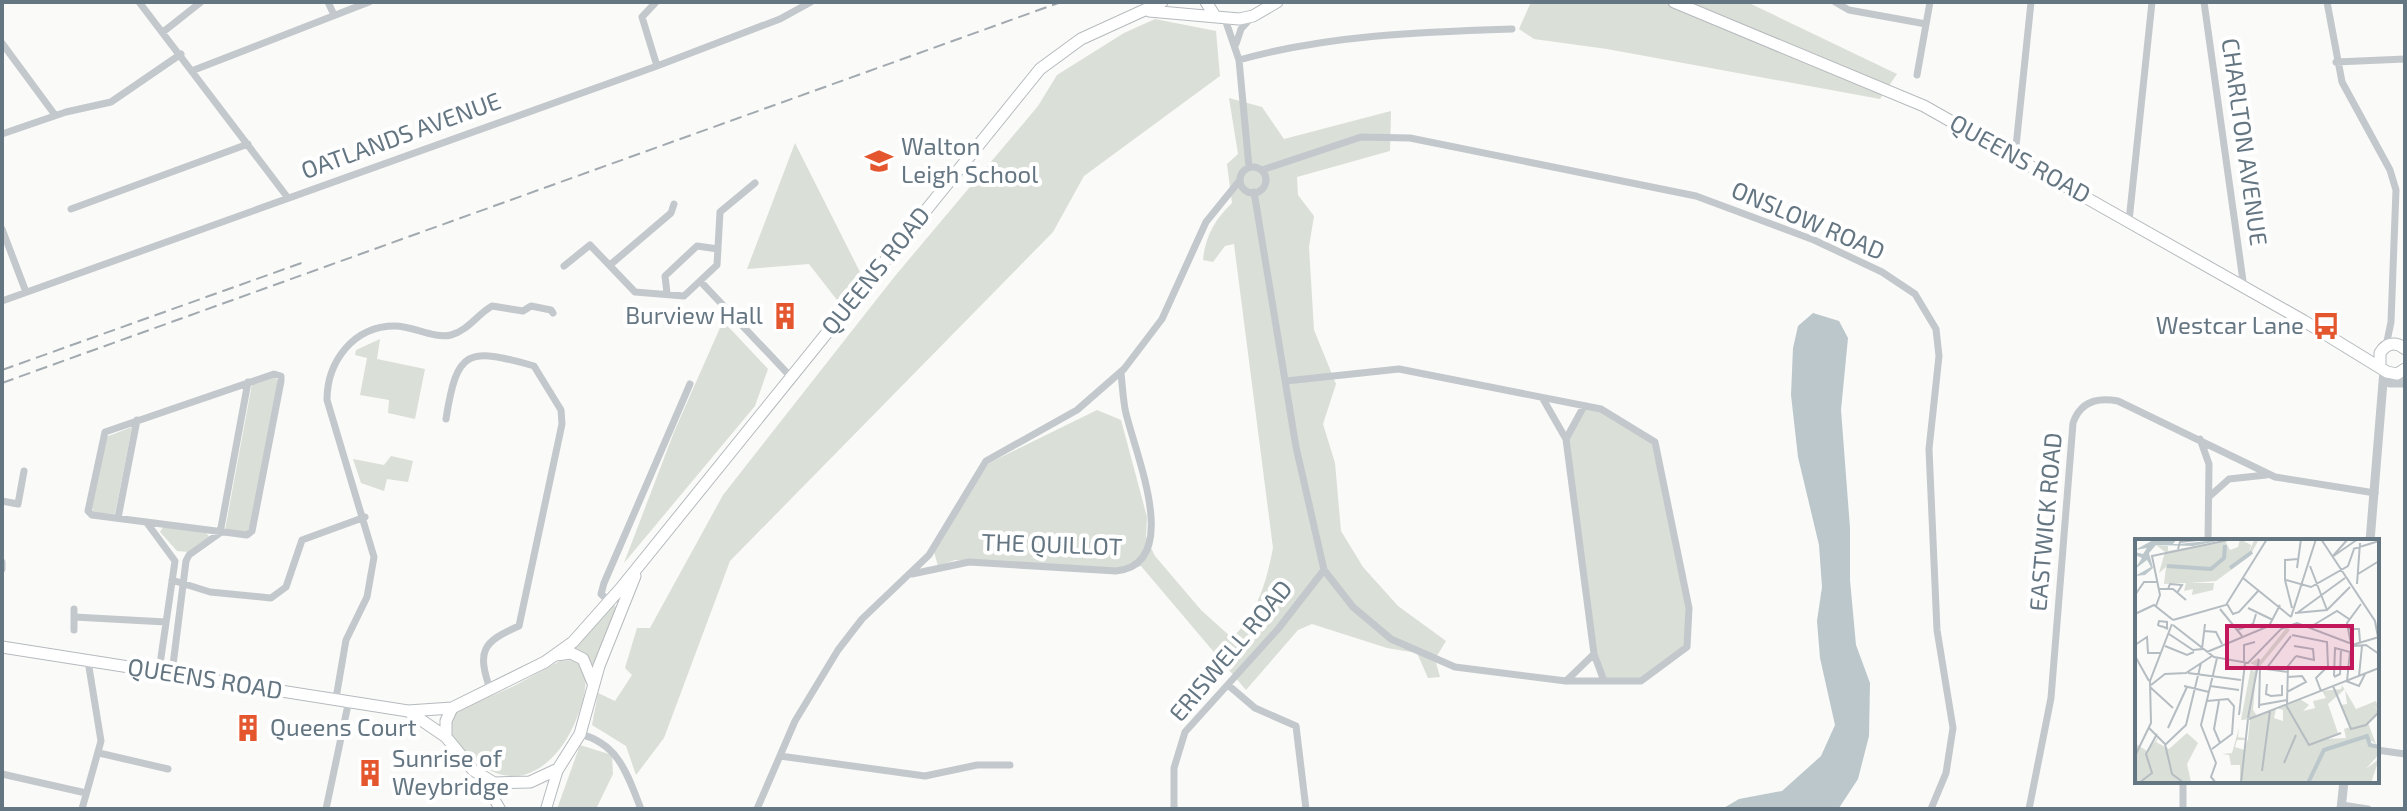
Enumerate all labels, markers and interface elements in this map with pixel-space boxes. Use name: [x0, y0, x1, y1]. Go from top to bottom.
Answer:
street label: CHARLTON AVENUE: [2217, 36, 2274, 247]
street label: OATLANDS AVENUE: [297, 85, 504, 184]
street label: QUEENS ROAD: [1945, 107, 2096, 208]
place label: Walton Leigh School: [901, 131, 1038, 188]
school or university icon: Walton Leigh School: [864, 146, 894, 176]
street label: ONSLOW ROAD: [1728, 174, 1890, 265]
street label: QUEENS ROAD: [814, 200, 935, 340]
place label: Burview Hall: [625, 300, 763, 329]
building icon: Burview Hall: [770, 301, 800, 331]
place label: Westcar Lane: [2156, 310, 2304, 339]
bus stop icon: Westcar Lane: [2311, 311, 2341, 341]
street label: EASTWICK ROAD: [2022, 431, 2067, 613]
street label: THE QUILLOT: [981, 527, 1123, 560]
inset map: [2135, 539, 2379, 783]
street label: ERISWELL ROAD: [1162, 574, 1297, 727]
street label: QUEENS ROAD: [126, 651, 285, 704]
place label: Queens Court: [270, 712, 417, 741]
building icon: Queens Court: [233, 713, 263, 743]
place label: Sunrise of Weybridge: [392, 743, 509, 800]
building icon: Sunrise of Weybridge: [355, 758, 385, 788]

